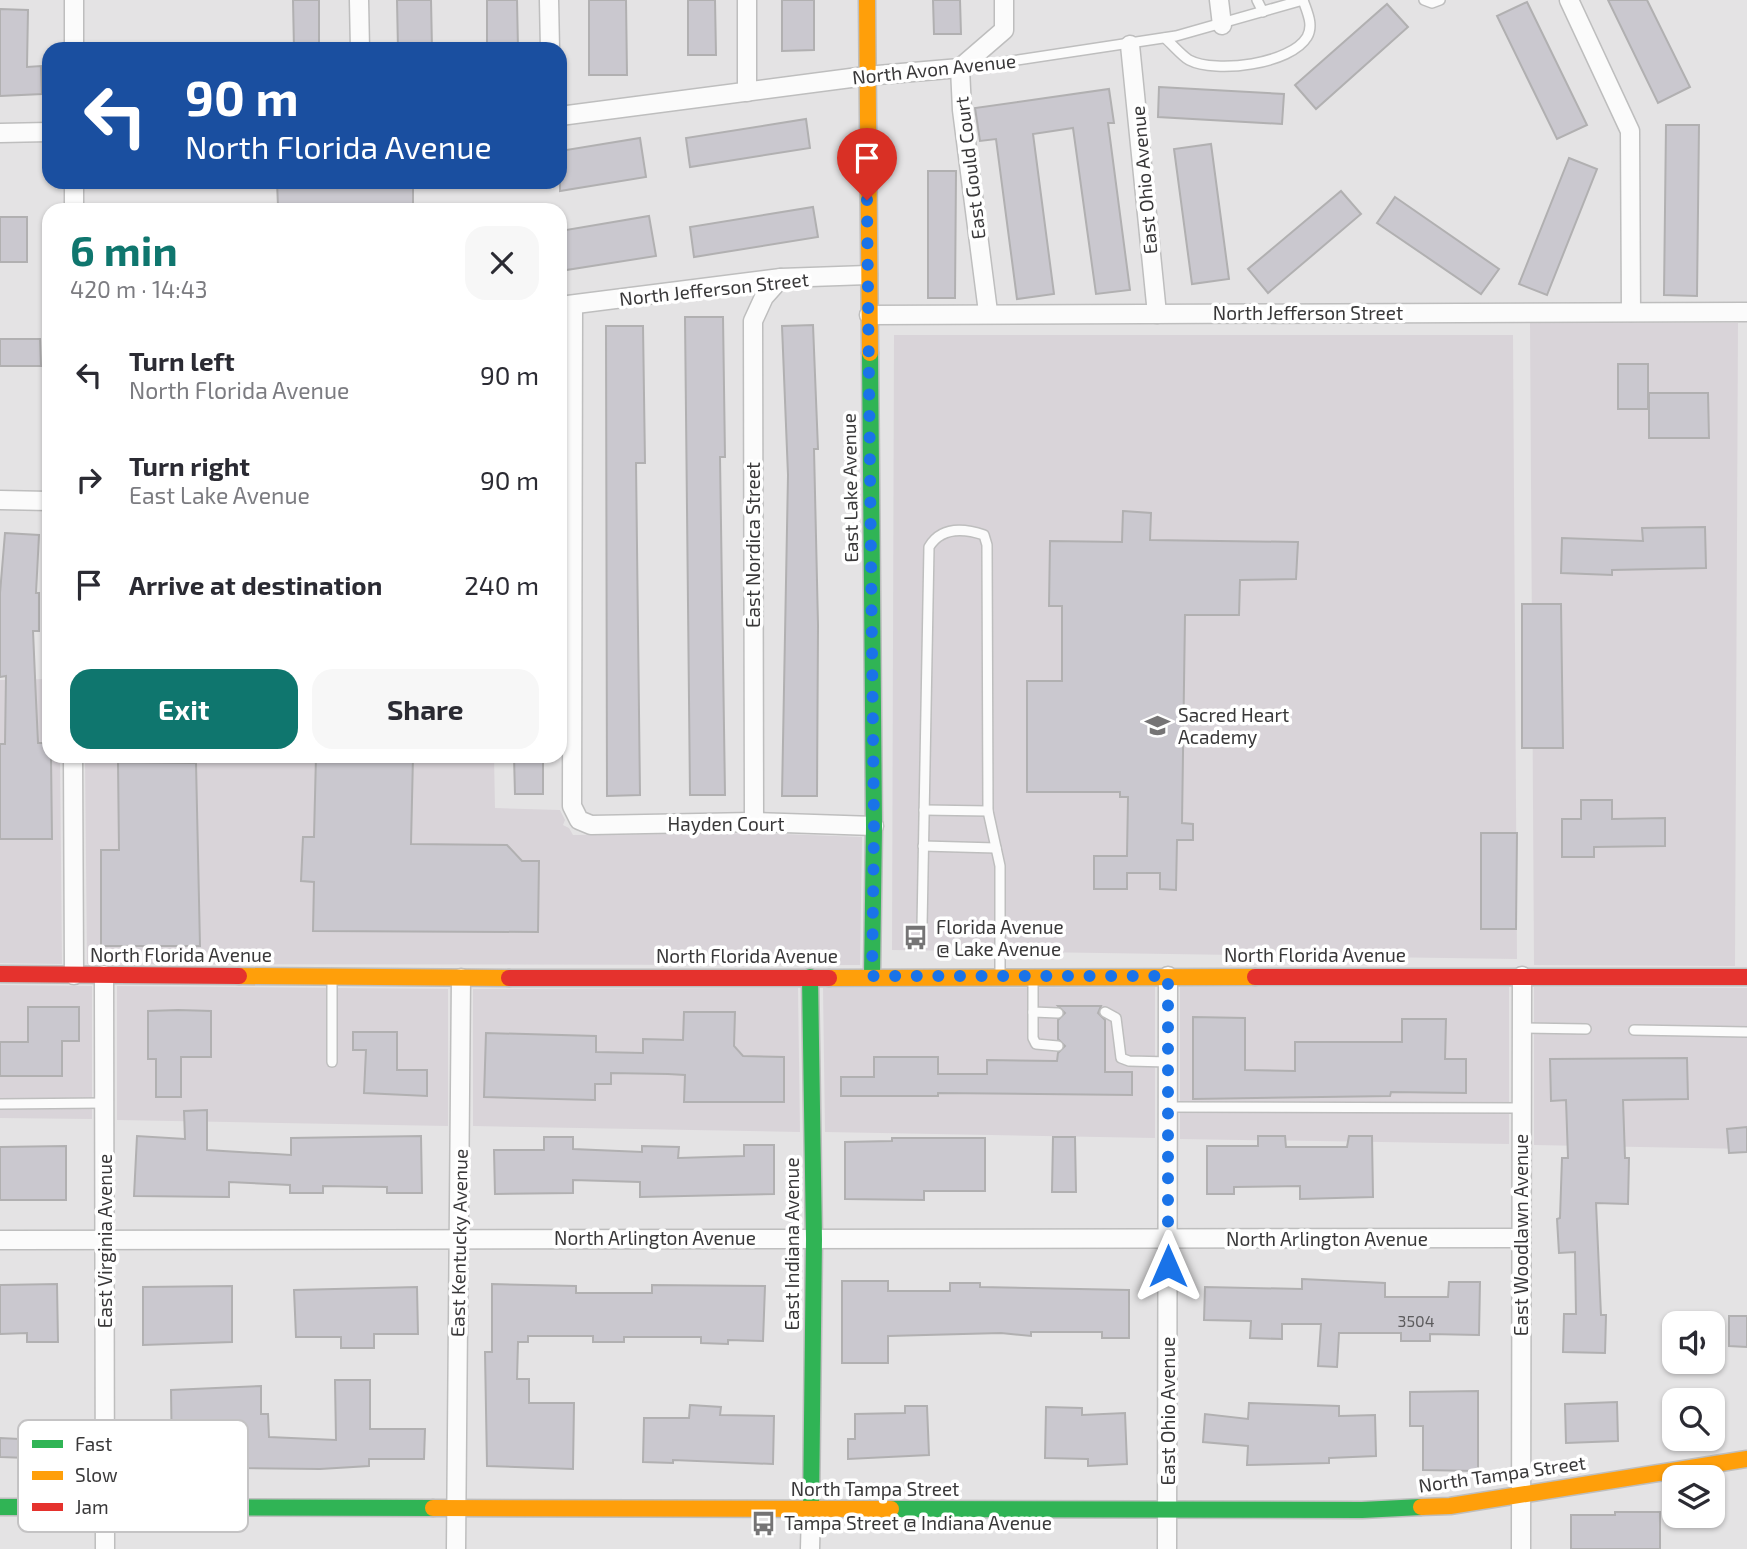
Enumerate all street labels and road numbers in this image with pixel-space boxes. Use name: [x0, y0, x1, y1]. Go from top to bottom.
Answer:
street label: North Avon Avenue: [851, 48, 1017, 89]
street label: East Gould Court: [949, 95, 990, 241]
street label: East Ohio Avenue: [1126, 105, 1161, 255]
street label: North Jefferson Street: [618, 267, 810, 310]
street label: North Jefferson Street: [1213, 301, 1403, 324]
street label: East Lake Avenue: [837, 413, 862, 563]
street label: East Nordica Street: [741, 462, 764, 628]
street label: Hayden Court: [668, 812, 784, 835]
street label: North Florida Avenue: [90, 943, 272, 966]
street label: North Florida Avenue: [1224, 943, 1406, 966]
street label: North Florida Avenue: [656, 944, 838, 967]
street label: East Woodlawn Avenue: [1509, 1134, 1532, 1336]
street label: East Kentucky Avenue: [445, 1149, 472, 1337]
street label: East Virginia Avenue: [93, 1154, 116, 1328]
street label: East Indiana Avenue: [780, 1157, 803, 1331]
street label: North Arlington Avenue: [554, 1226, 756, 1249]
street label: North Arlington Avenue: [1226, 1227, 1428, 1250]
street label: East Ohio Avenue: [1156, 1337, 1179, 1485]
street label: North Tampa Street: [1417, 1450, 1587, 1497]
street label: North Tampa Street: [791, 1477, 959, 1500]

